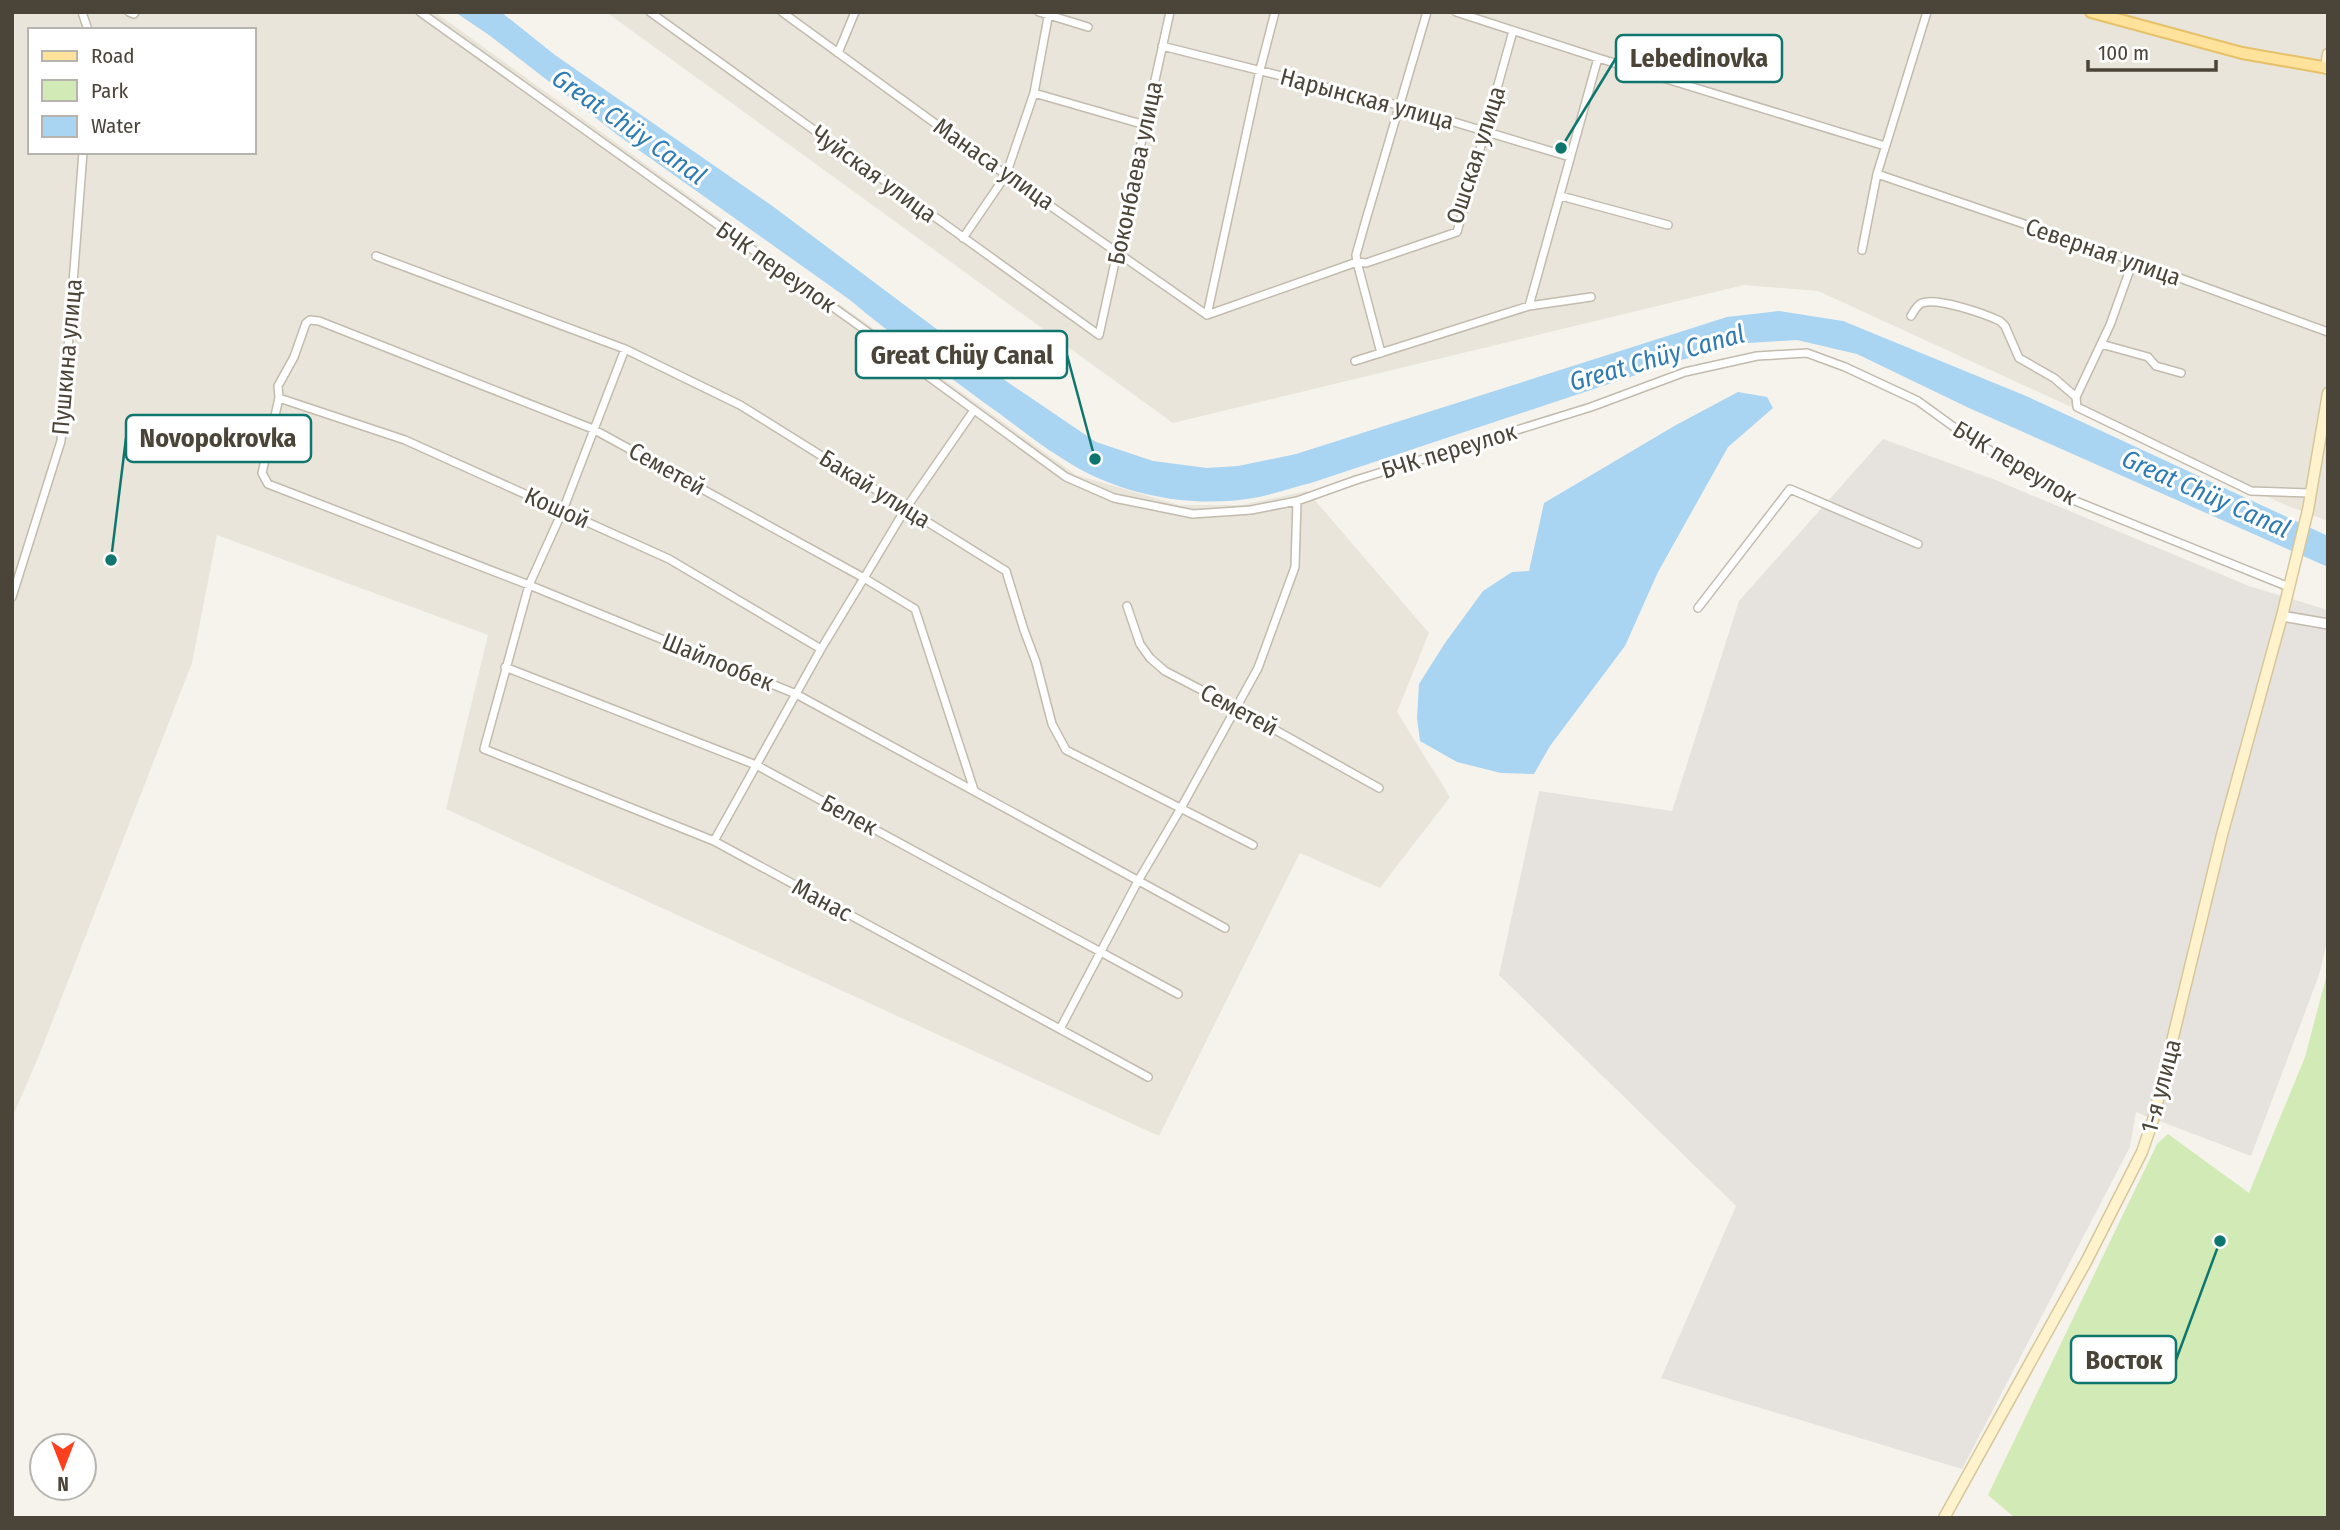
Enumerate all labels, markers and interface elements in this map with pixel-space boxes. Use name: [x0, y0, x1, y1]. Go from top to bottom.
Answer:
legend: [28, 28, 256, 154]
scale bar: [2088, 28, 2216, 72]
callout: Lebedinovka: [1616, 35, 1782, 82]
text: 100 m: [2098, 40, 2149, 66]
text: Road: [91, 43, 135, 69]
text: Lebedinovka: [1630, 43, 1768, 74]
water label: Great Chüy Canal: [546, 62, 712, 192]
street label: Нарынская улица: [1277, 62, 1457, 136]
text: Park: [91, 78, 129, 104]
street label: Боконбаева улица: [1102, 79, 1168, 267]
street label: Ошская улица: [1441, 83, 1511, 227]
street label: Манаса улица: [928, 112, 1060, 216]
text: Water: [91, 113, 141, 139]
street label: Чуйская улица: [806, 119, 942, 229]
street label: Северная улица: [2022, 212, 2184, 292]
street label: БЧК переулок: [711, 215, 842, 319]
street label: Пушкина улица: [46, 278, 88, 436]
water label: Great Chüy Canal: [1566, 318, 1748, 398]
callout: Great Chüy Canal: [856, 331, 1067, 378]
text: Great Chüy Canal: [871, 340, 1054, 371]
callout: Novopokrovka: [126, 415, 311, 462]
street label: БЧК переулок: [1948, 415, 2083, 511]
street label: БЧК переулок: [1378, 417, 1521, 485]
text: Novopokrovka: [140, 423, 296, 454]
street label: Семетей: [624, 437, 710, 501]
water label: Great Chüy Canal: [2117, 443, 2295, 545]
street label: Бакай улица: [814, 444, 936, 534]
street label: Кошой: [520, 481, 594, 535]
street label: Шайлообек: [658, 627, 778, 697]
street label: Семетей: [1196, 678, 1282, 742]
street label: Белек: [816, 789, 883, 842]
street label: Манас: [787, 873, 857, 927]
street label: 1-я улица: [2135, 1036, 2187, 1136]
callout: Восток: [2071, 1336, 2176, 1383]
text: Восток: [2085, 1345, 2164, 1376]
north arrow: [28, 1432, 98, 1502]
text: N: [57, 1472, 69, 1495]

